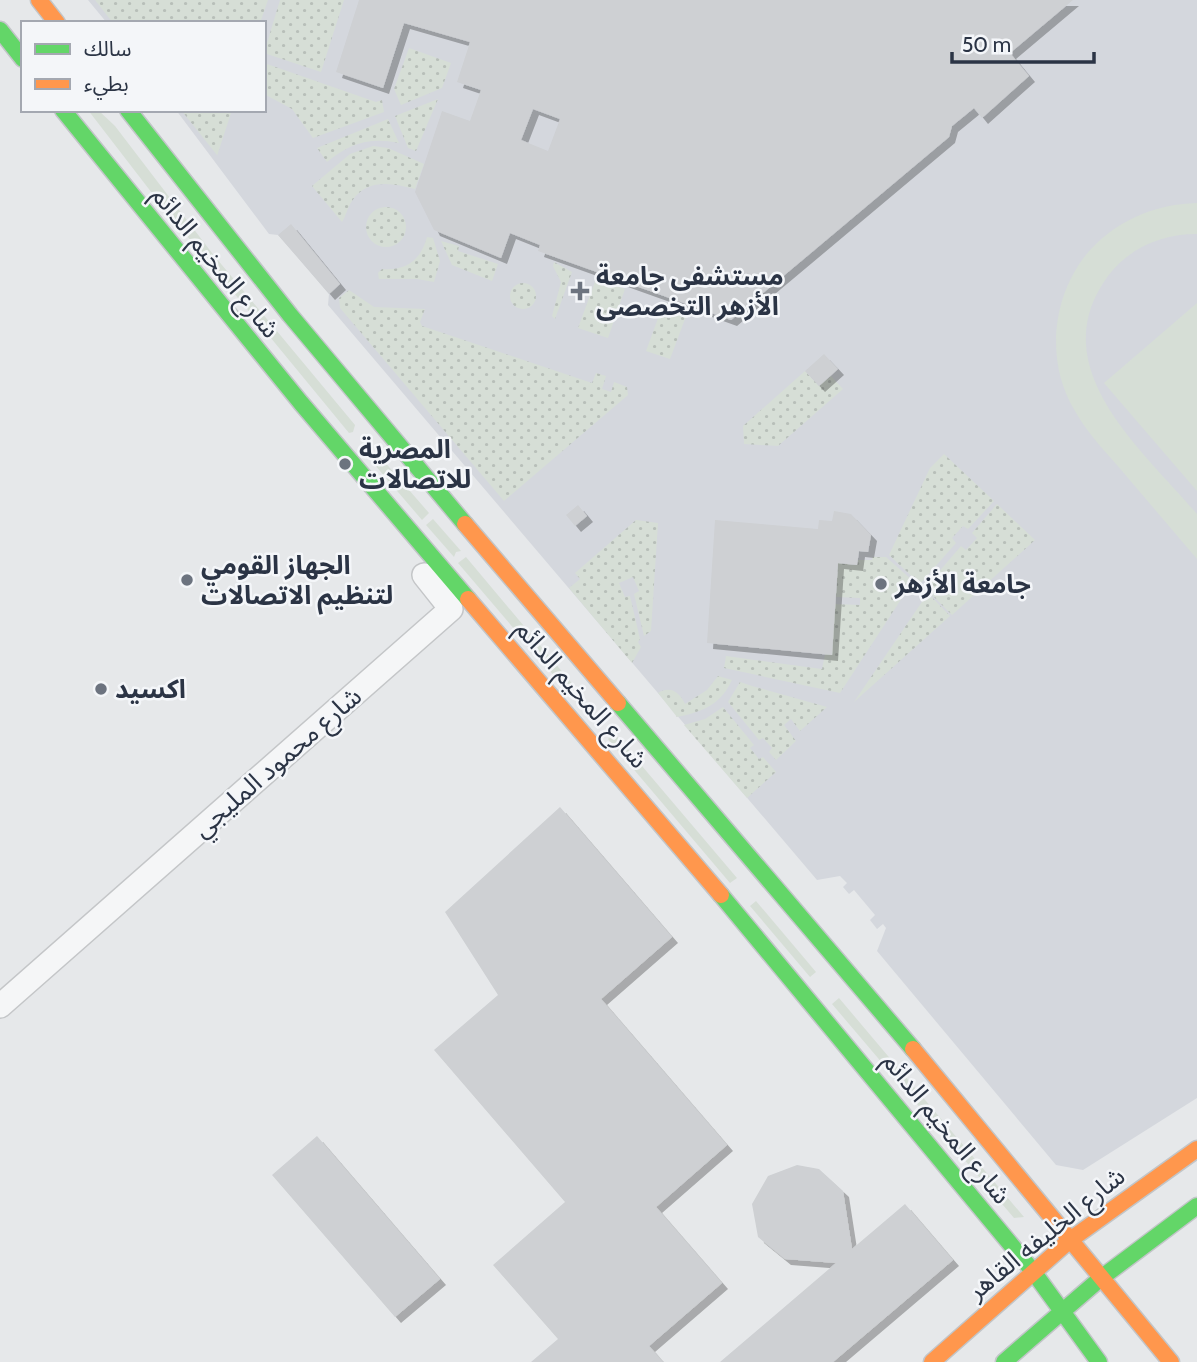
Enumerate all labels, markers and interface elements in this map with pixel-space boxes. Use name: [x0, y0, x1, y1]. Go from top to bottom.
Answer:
legend: [21, 21, 266, 112]
scale bar: [952, 21, 1094, 65]
text: 50 m: [962, 32, 1011, 57]
text: سالك: [84, 36, 131, 61]
text: بطيء: [84, 71, 129, 100]
street label: شارع المخيم الدائم: [142, 180, 287, 347]
place label: مستشفى جامعة الأزهر التخصصى: [596, 260, 784, 322]
marker: مستشفى جامعة الأزهر التخصصى: [570, 281, 590, 301]
place label: المصرية للاتصالات: [359, 433, 471, 495]
marker: المصرية للاتصالات: [337, 456, 353, 472]
place label: الجهاز القومي لتنظيم الاتصالات: [201, 549, 393, 615]
place label: جامعة الأزهر: [894, 568, 1031, 600]
marker: الجهاز القومي لتنظيم الاتصالات: [179, 572, 195, 588]
marker: جامعة الأزهر: [873, 576, 889, 592]
street label: شارع المخيم الدائم: [506, 613, 655, 777]
place label: اكسيد: [115, 673, 186, 705]
street label: شارع محمود المليجي: [186, 680, 371, 847]
marker: اكسيد: [93, 681, 109, 697]
street label: شارع المخيم الدائم: [873, 1046, 1018, 1213]
street label: شارع الخليفه القاهر: [960, 1160, 1133, 1309]

